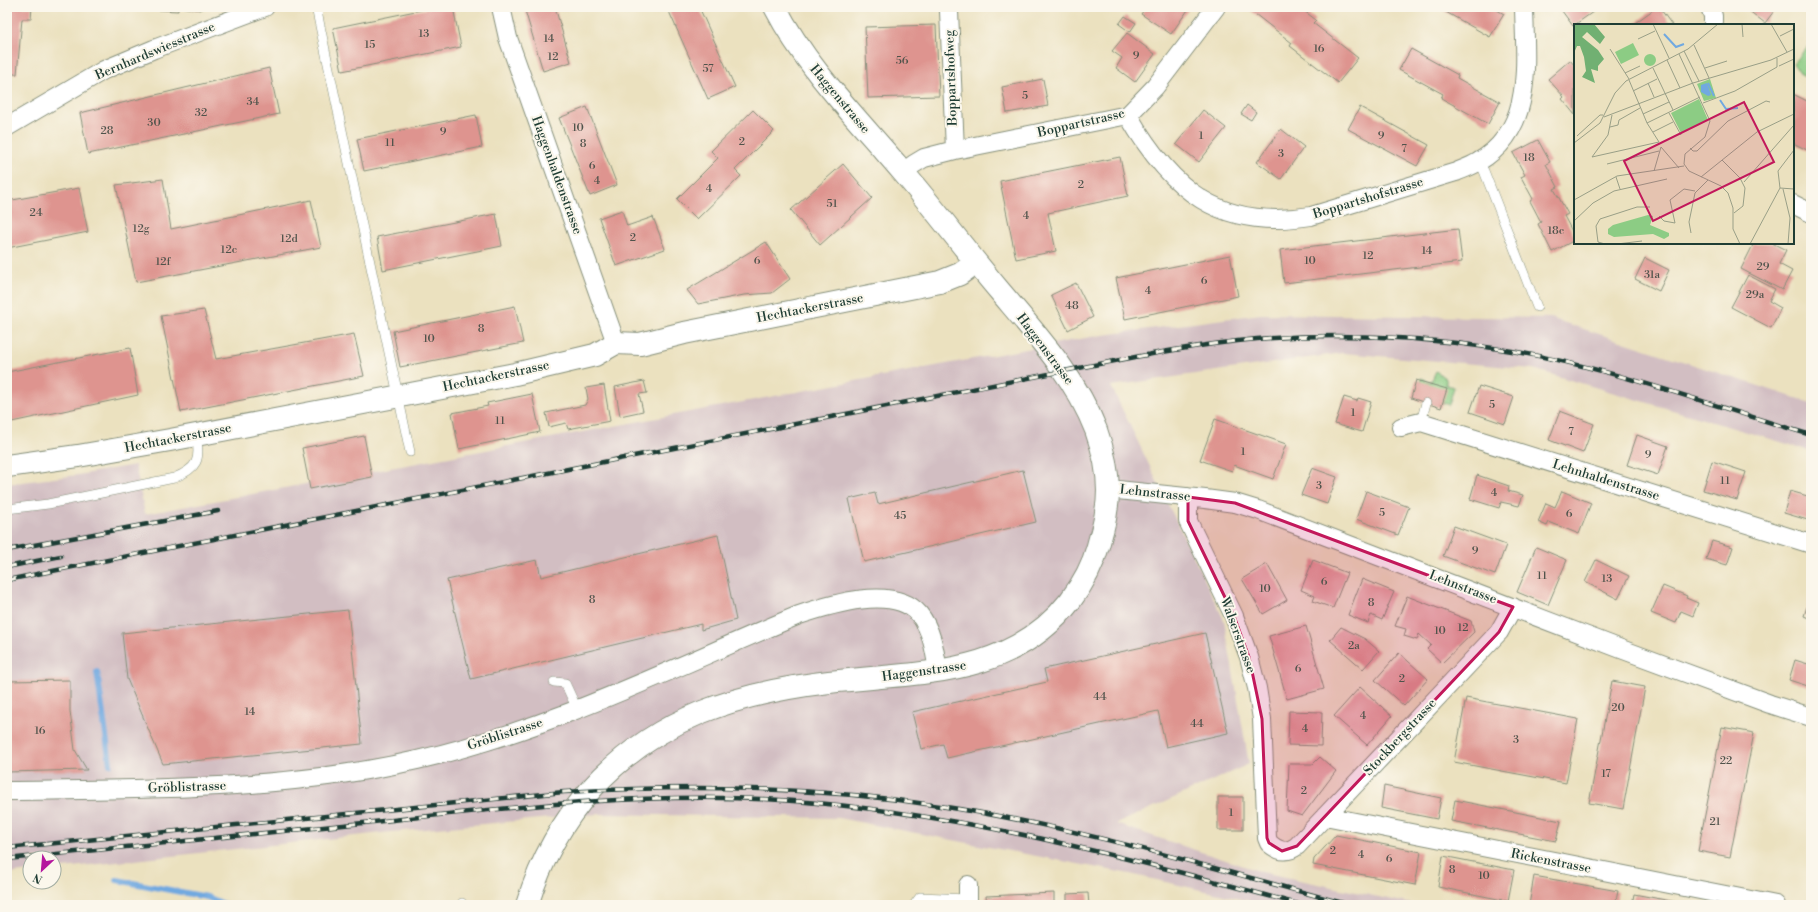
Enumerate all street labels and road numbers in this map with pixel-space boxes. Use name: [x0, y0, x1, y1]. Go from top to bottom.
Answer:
street label: Bernhardswiesstrasse: [92, 18, 218, 84]
street label: Boppartshofweg: [941, 29, 961, 127]
street label: Haggenstrasse: [807, 61, 874, 137]
street label: Boppartstrasse: [1035, 105, 1127, 141]
street label: Haggenhaldenstrasse: [528, 114, 586, 237]
street label: Boppartshofstrasse: [1310, 173, 1425, 223]
street label: Hechtackerstrasse: [755, 290, 865, 326]
street label: Haggenstrasse: [1013, 310, 1077, 388]
street label: Hechtackerstrasse: [441, 357, 551, 395]
street label: Hechtackerstrasse: [123, 420, 233, 456]
street label: Lehnhaldenstrasse: [1551, 456, 1662, 504]
street label: Lehnstrasse: [1119, 481, 1192, 505]
street label: Lehnstrasse: [1427, 567, 1499, 607]
street label: Walserstrasse: [1216, 594, 1259, 676]
street label: Haggenstrasse: [881, 657, 968, 685]
street label: Stockbergstrasse: [1360, 695, 1440, 779]
street label: Gröblistrasse: [465, 714, 545, 754]
street label: Gröblistrasse: [148, 778, 227, 796]
street label: Rickenstrasse: [1510, 845, 1593, 877]

